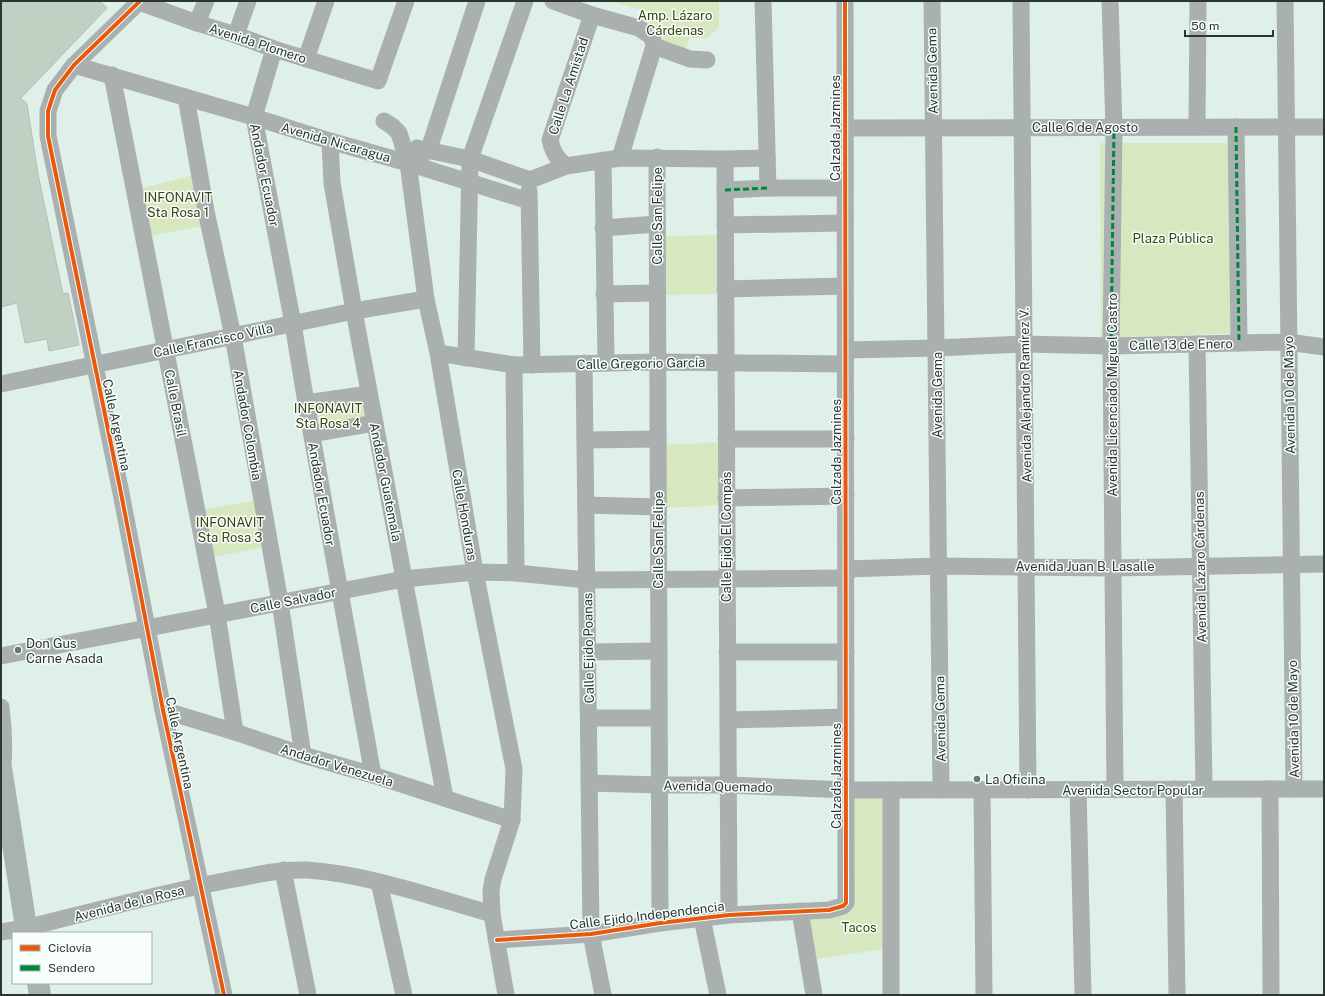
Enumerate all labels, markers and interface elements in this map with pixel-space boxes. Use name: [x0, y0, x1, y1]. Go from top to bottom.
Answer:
park label: Amp. Lázaro Cárdenas: [638, 8, 712, 38]
scale bar: [1185, 12, 1273, 38]
text: 50 m: [1191, 19, 1219, 33]
street label: Avenida Plomero: [207, 21, 308, 66]
street label: Avenida Gema: [924, 28, 941, 114]
street label: Calle La Amistad: [546, 36, 591, 137]
street label: Calzada Jazmines: [828, 75, 843, 181]
street label: Avenida Nicaragua: [280, 120, 392, 165]
street label: Calle 6 de Agosto: [1032, 120, 1138, 135]
street label: Andador Ecuador: [247, 122, 282, 228]
street label: Calle San Felipe: [650, 167, 665, 265]
park label: INFONAVIT Sta Rosa 1: [144, 190, 212, 220]
park label: Plaza Pública: [1133, 231, 1213, 246]
street label: Avenida Licenciado Miguel Castro: [1105, 293, 1120, 497]
street label: Avenida Alejandro Ramírez V.: [1016, 307, 1035, 483]
street label: Calle Francisco Villa: [152, 320, 274, 360]
street label: Calle 13 de Enero: [1129, 336, 1233, 353]
street label: Avenida 10 de Mayo: [1281, 336, 1298, 454]
street label: Avenida Gema: [930, 352, 945, 438]
street label: Calle Gregorio García: [577, 355, 705, 372]
street label: Calle Brasil: [162, 368, 189, 438]
street label: Andador Colombia: [230, 369, 265, 481]
street label: Calle Argentina: [99, 378, 134, 472]
street label: Calzada Jazmines: [829, 399, 844, 505]
park label: INFONAVIT Sta Rosa 4: [294, 401, 362, 431]
street label: Andador Guatemala: [367, 421, 404, 543]
street label: Andador Ecuador: [305, 441, 338, 547]
street label: Calle Honduras: [449, 468, 480, 562]
street label: Calle Ejido El Compás: [719, 472, 734, 602]
street label: Calle San Felipe: [651, 491, 666, 589]
street label: Avenida Lázaro Cárdenas: [1192, 491, 1209, 643]
park label: INFONAVIT Sta Rosa 3: [196, 515, 264, 545]
street label: Avenida Juan B. Lasalle: [1015, 559, 1155, 574]
street label: Calle Salvador: [249, 585, 337, 616]
street label: Calle Ejido Poanas: [580, 593, 597, 703]
place label: Don Gus Carne Asada: [26, 636, 103, 666]
marker: Don Gus Carne Asada: [13, 645, 23, 655]
street label: Avenida 10 de Mayo: [1285, 660, 1302, 778]
street label: Avenida Gema: [932, 676, 949, 762]
street label: Calle Argentina: [162, 696, 197, 790]
street label: Calzada Jazmines: [829, 723, 844, 829]
street label: Andador Venezuela: [279, 741, 395, 790]
place label: La Oficina: [985, 772, 1045, 787]
marker: La Oficina: [972, 774, 982, 784]
street label: Avenida Quemado: [663, 778, 773, 795]
street label: Avenida Sector Popular: [1062, 783, 1204, 798]
street label: Avenida de la Rosa: [72, 883, 186, 924]
street label: Calle Ejido Independencia: [569, 899, 725, 932]
park label: Tacos: [841, 920, 877, 935]
legend: [12, 932, 152, 984]
text: Ciclovía: [48, 941, 91, 955]
text: Sendero: [48, 961, 95, 975]

